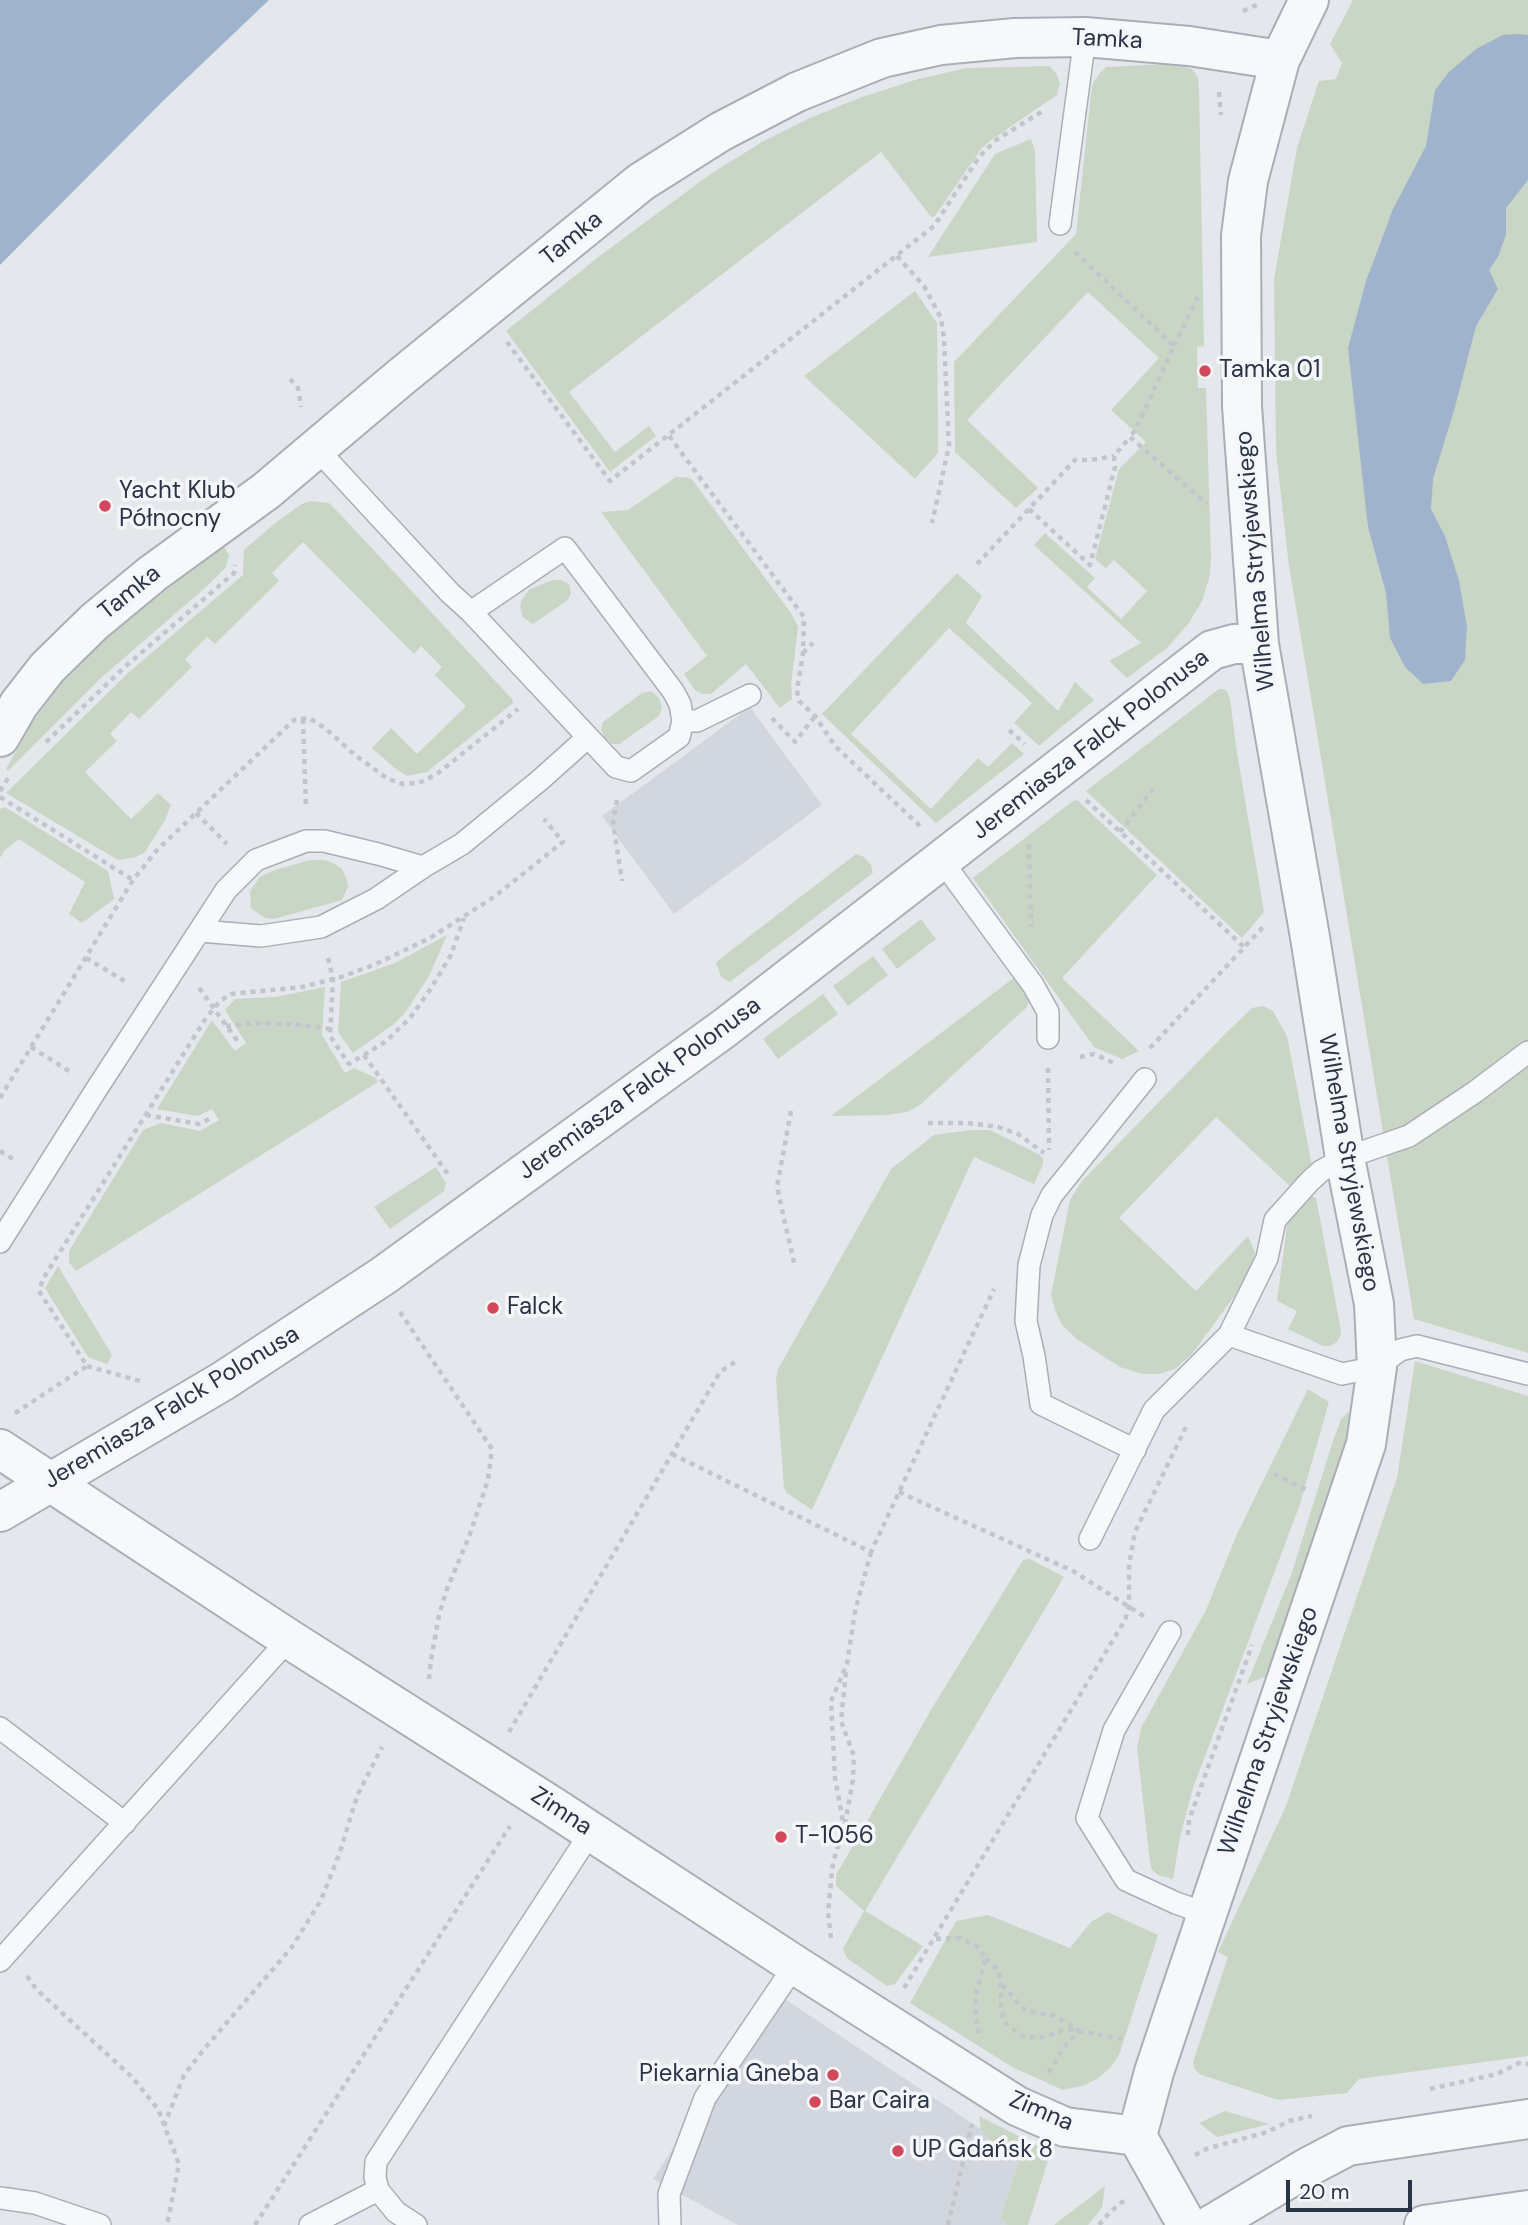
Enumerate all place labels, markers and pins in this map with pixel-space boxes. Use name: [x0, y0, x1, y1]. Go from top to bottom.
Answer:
place label: Tamka 01: [1219, 357, 1320, 385]
marker: Tamka 01: [1197, 363, 1213, 379]
place label: Yacht Klub Północny: [119, 478, 236, 534]
marker: Yacht Klub Północny: [97, 498, 113, 514]
place label: Falck: [507, 1294, 563, 1322]
marker: Falck: [485, 1300, 501, 1316]
place label: T-1056: [795, 1823, 874, 1851]
marker: T-1056: [773, 1829, 789, 1845]
place label: Piekarnia Gneba: [639, 2061, 819, 2089]
marker: Piekarnia Gneba: [825, 2067, 841, 2083]
place label: Bar Caira: [829, 2088, 930, 2116]
marker: Bar Caira: [807, 2094, 823, 2110]
place label: UP Gdańsk 8: [912, 2137, 1053, 2165]
marker: UP Gdańsk 8: [890, 2143, 906, 2159]

